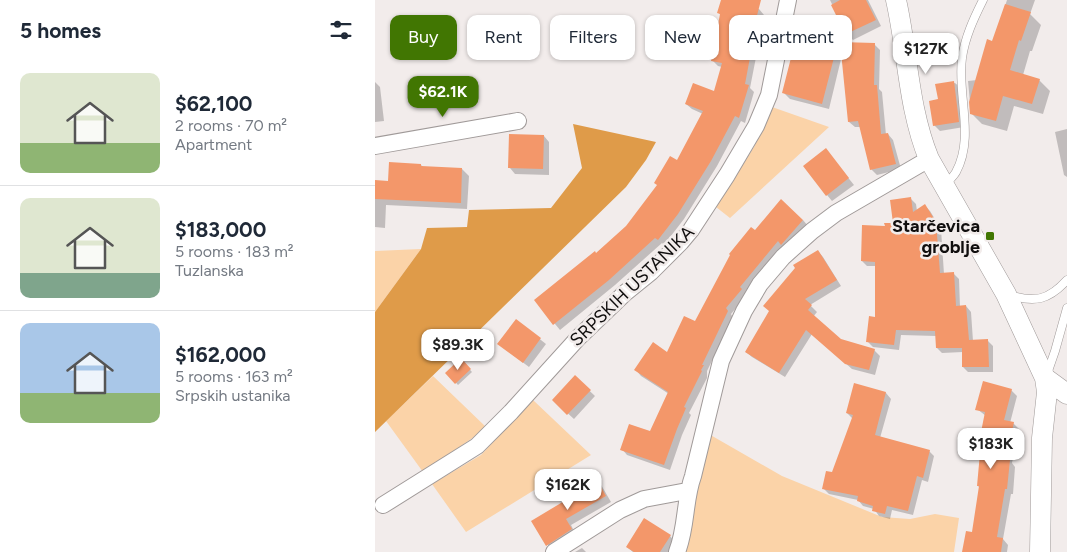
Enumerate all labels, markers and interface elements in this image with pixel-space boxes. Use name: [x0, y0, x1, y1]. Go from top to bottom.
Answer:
chip: Buy: [390, 15, 457, 60]
chip: Rent: [467, 15, 540, 60]
chip: Filters: [550, 15, 635, 60]
chip: New: [645, 15, 719, 60]
chip: Apartment: [729, 15, 852, 60]
icon: filters: [327, 16, 355, 44]
text: 5 homes: [20, 18, 101, 43]
pin: $127K: [891, 32, 961, 75]
text: $127K: [904, 39, 948, 58]
pin: $62.1K: [402, 76, 484, 118]
text: $62.1K: [419, 82, 467, 101]
text: $62,100: [175, 91, 252, 116]
icon: home: [60, 93, 120, 153]
text: 2 rooms · 70 m²: [175, 116, 287, 135]
text: Apartment: [175, 135, 252, 154]
place label: Starčevica groblje: [892, 215, 980, 258]
text: $183,000: [175, 217, 266, 242]
icon: home: [60, 218, 120, 278]
street label: SRPSKIH USTANIKA: [565, 221, 699, 351]
marker: Starčevica groblje: [984, 230, 996, 242]
text: 5 rooms · 183 m²: [175, 242, 294, 261]
text: Tuzlanska: [175, 261, 244, 280]
pin: $89.3K: [417, 328, 499, 371]
text: $89.3K: [432, 335, 484, 354]
text: $162,000: [175, 342, 266, 367]
icon: home: [60, 343, 120, 403]
text: 5 rooms · 163 m²: [175, 367, 293, 386]
text: Srpskih ustanika: [175, 386, 290, 405]
pin: $183K: [956, 428, 1026, 470]
text: $183K: [969, 434, 1013, 453]
pin: $162K: [533, 468, 603, 511]
text: $162K: [546, 475, 590, 494]

